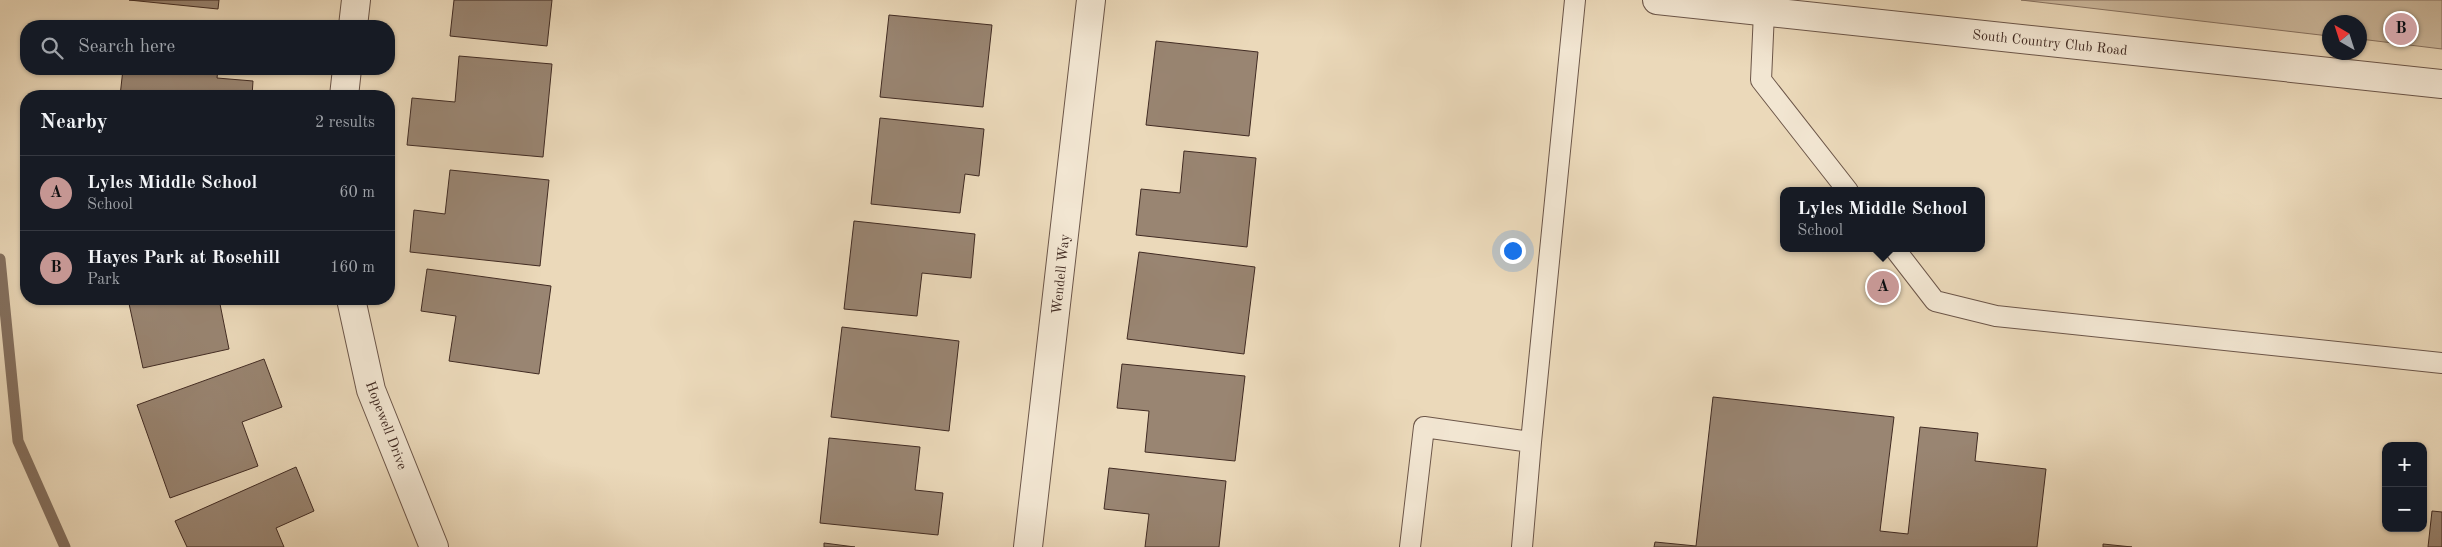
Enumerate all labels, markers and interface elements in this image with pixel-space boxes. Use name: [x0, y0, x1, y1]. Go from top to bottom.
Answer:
pin: B: [2385, 10, 2417, 48]
north arrow: [2322, 15, 2367, 60]
search box: [20, 20, 395, 75]
street label: South Country Club Road: [1972, 28, 2128, 58]
icon: search: [38, 34, 66, 62]
text: Search here: [78, 38, 175, 57]
text: Nearby: [40, 112, 108, 133]
text: 2 results: [315, 115, 375, 131]
text: Lyles Middle School: [87, 174, 257, 193]
text: A: [50, 185, 62, 201]
text: 60 m: [339, 185, 375, 201]
popup: [1780, 187, 1985, 252]
text: School: [87, 197, 133, 213]
text: Lyles Middle School: [1797, 200, 1968, 219]
text: School: [1797, 223, 1843, 239]
street label: Wendell Way: [1050, 233, 1072, 315]
your location: [1500, 238, 1526, 264]
text: Hayes Park at Rosehill: [87, 249, 280, 268]
text: B: [50, 260, 62, 276]
text: 160 m: [330, 260, 375, 276]
pin: A: [1867, 268, 1899, 306]
text: Park: [87, 272, 120, 288]
street label: Hopewell Drive: [363, 379, 409, 471]
map controls: [2382, 442, 2427, 532]
button: +: [2382, 442, 2427, 487]
button: −: [2382, 487, 2427, 532]

